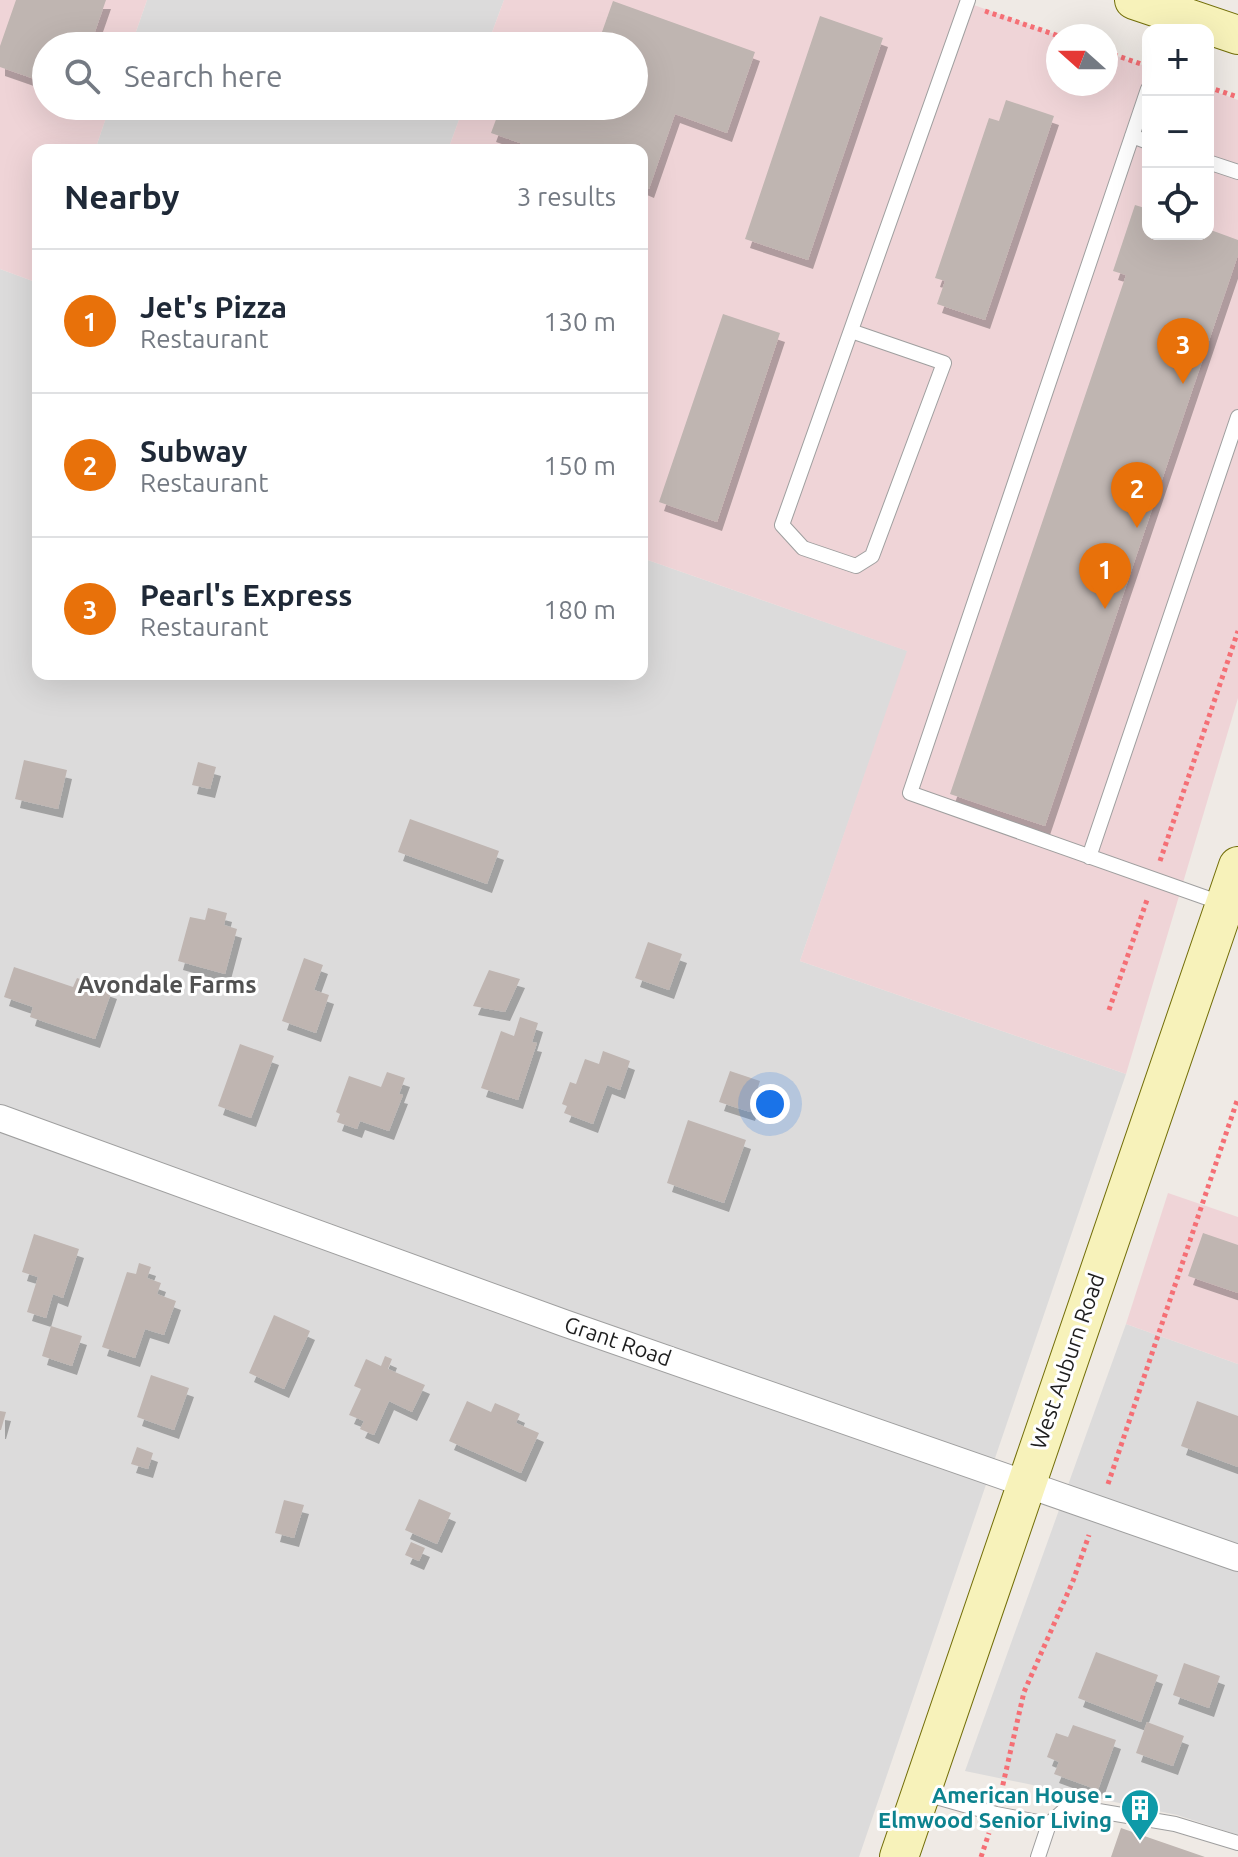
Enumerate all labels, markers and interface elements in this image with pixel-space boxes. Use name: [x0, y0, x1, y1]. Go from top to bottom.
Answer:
north arrow: [1046, 24, 1118, 96]
map controls: [1142, 24, 1214, 240]
button: +: [1142, 24, 1214, 96]
search box: [32, 32, 648, 120]
icon: search: [60, 54, 104, 98]
text: Search here: [124, 59, 283, 93]
button: −: [1142, 96, 1214, 168]
button: locate: [1142, 168, 1214, 240]
text: Nearby: [64, 177, 179, 215]
text: 3 results: [517, 182, 616, 211]
text: Jet's Pizza: [140, 290, 287, 324]
text: 1: [83, 307, 97, 336]
text: 130 m: [544, 307, 616, 336]
pin: 3: [1157, 318, 1209, 384]
text: Restaurant: [140, 324, 268, 353]
text: Subway: [140, 434, 247, 468]
text: 2: [83, 451, 97, 480]
text: 150 m: [544, 451, 616, 480]
pin: 2: [1111, 462, 1163, 528]
text: Restaurant: [140, 468, 268, 497]
pin: 1: [1079, 543, 1131, 609]
text: Pearl's Express: [140, 578, 352, 612]
text: 3: [83, 595, 97, 624]
text: 180 m: [544, 595, 616, 624]
text: Restaurant: [140, 612, 268, 641]
district label: Avondale Farms: [77, 971, 257, 998]
your location: [750, 1084, 790, 1124]
street label: West Auburn Road: [1025, 1270, 1108, 1452]
street label: Grant Road: [562, 1311, 675, 1370]
place label: American House - Elmwood Senior Living: [878, 1782, 1112, 1832]
building icon: American House - Elmwood Senior Living: [1119, 1787, 1161, 1842]

